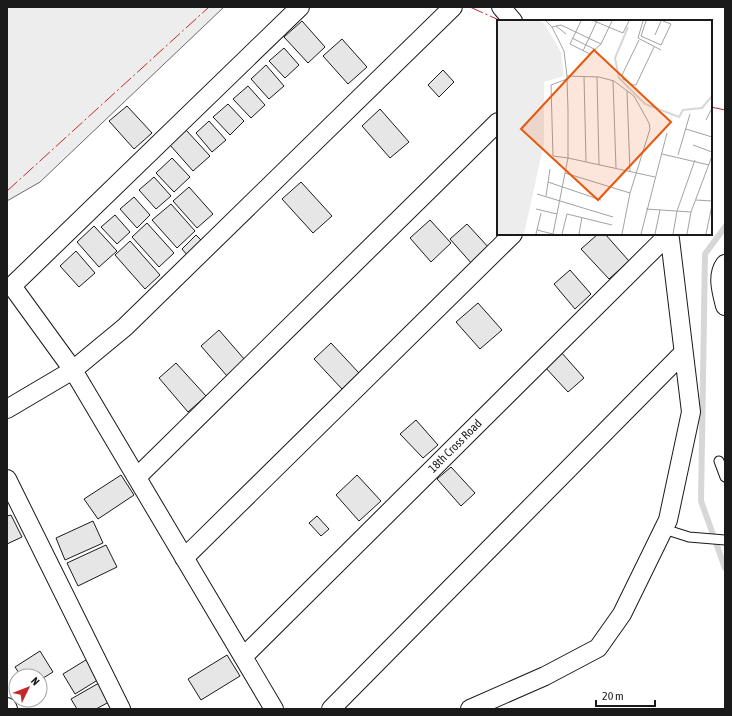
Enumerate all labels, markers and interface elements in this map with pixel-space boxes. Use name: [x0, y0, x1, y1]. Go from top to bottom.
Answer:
inset map: [497, 20, 712, 235]
street label: 18th Cross Road: [425, 416, 485, 476]
north arrow: [8, 668, 48, 708]
text: N: [29, 675, 42, 688]
scale bar: [596, 682, 655, 708]
text: 20 m: [602, 689, 624, 703]

